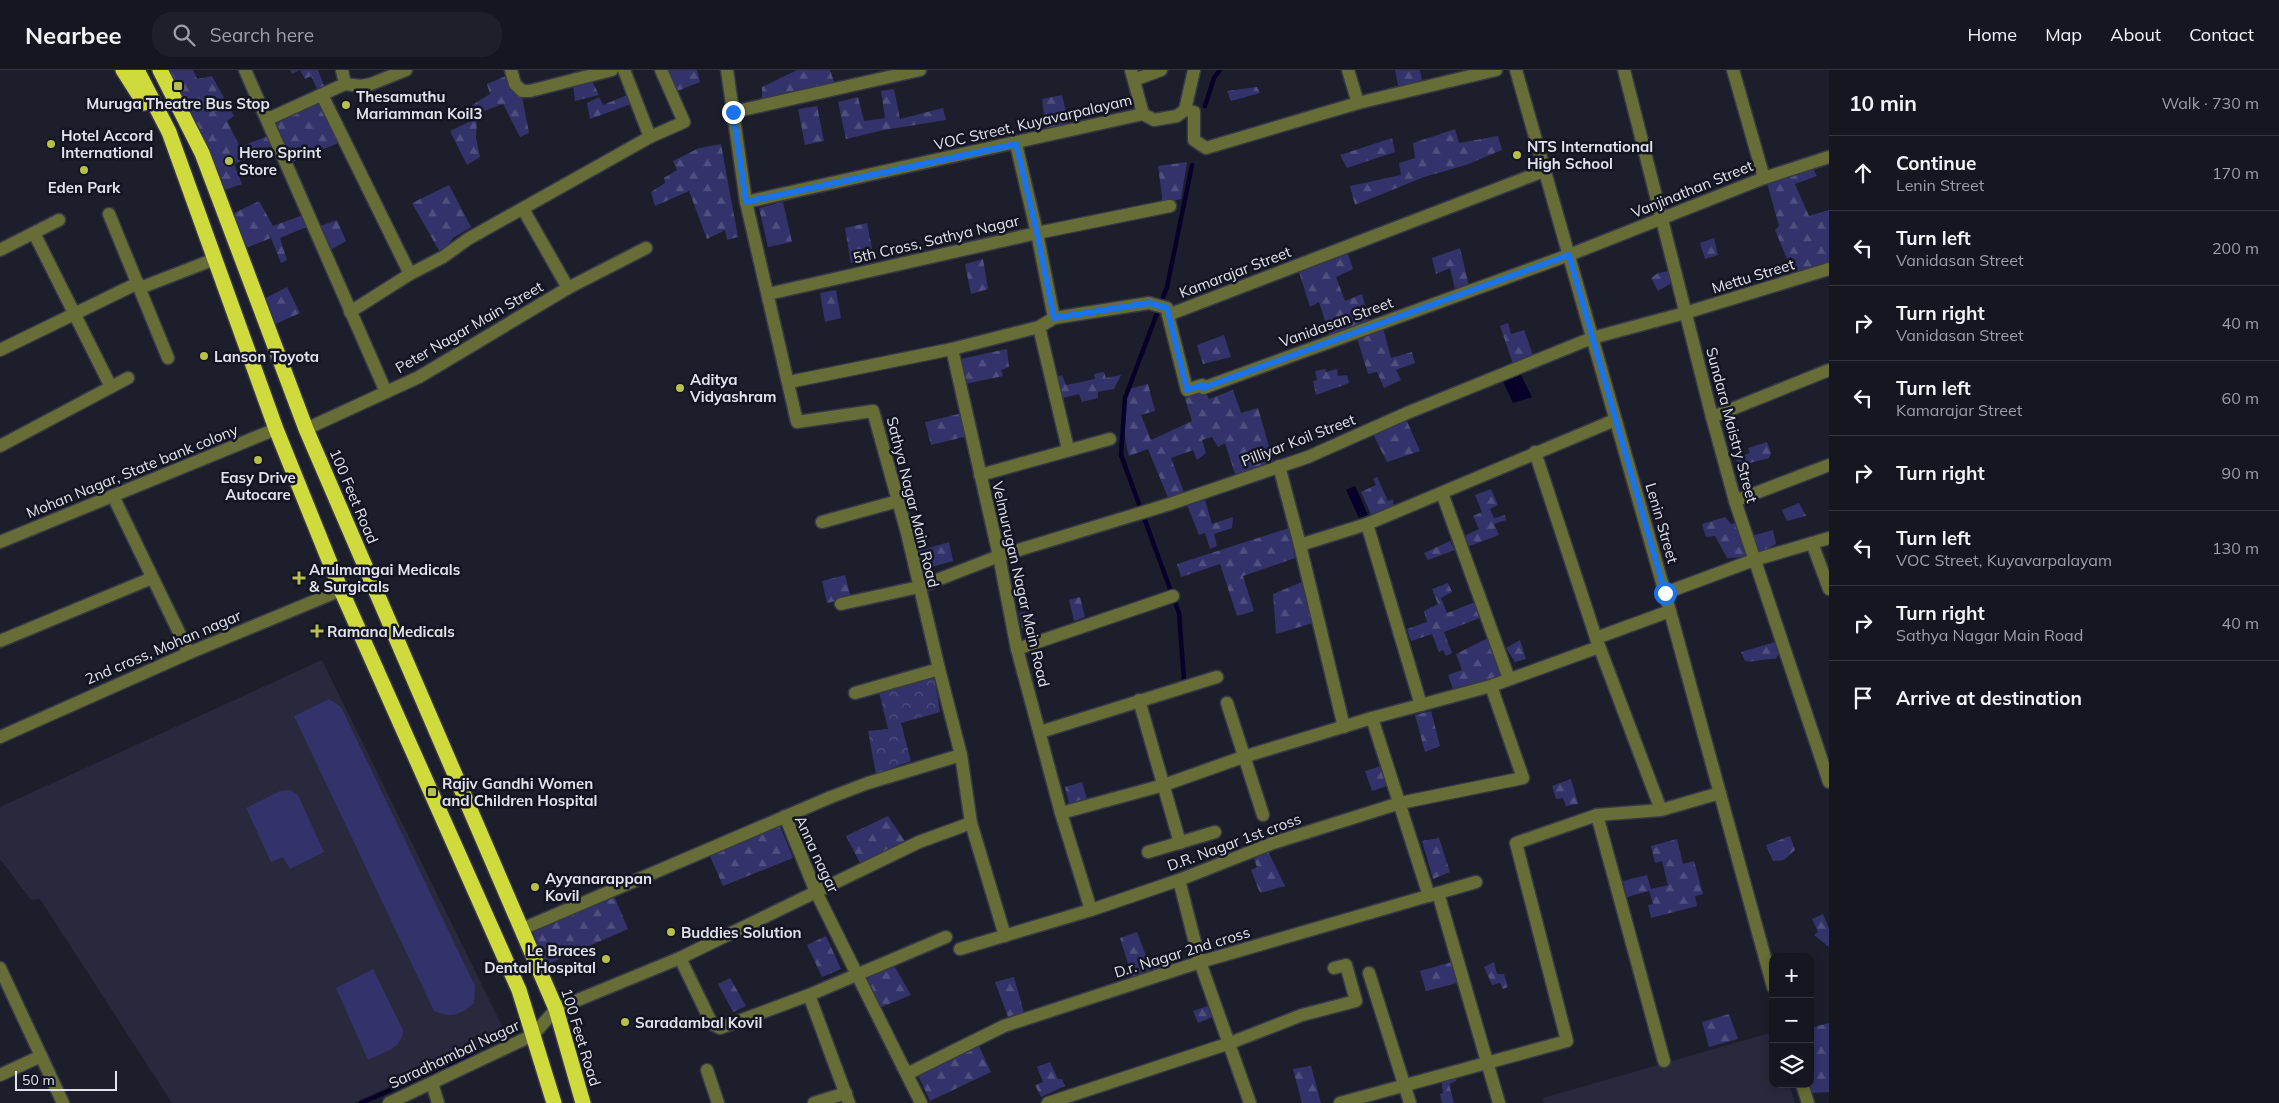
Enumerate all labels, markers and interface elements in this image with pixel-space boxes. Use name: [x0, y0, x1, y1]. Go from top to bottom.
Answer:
search box: [152, 12, 502, 57]
text: Nearbee: [25, 20, 122, 50]
icon: search: [170, 21, 198, 49]
text: Search here: [210, 23, 314, 47]
text: Home: [1967, 23, 2017, 46]
text: Map: [2045, 23, 2082, 46]
text: About: [2110, 23, 2161, 46]
text: Contact: [2189, 23, 2254, 46]
marker: Muruga Theatre Bus Stop: [172, 80, 184, 92]
place label: Thesamuthu Mariamman Koil3: [356, 87, 482, 123]
street label: VOC Street, Kuyavarpalayam: [932, 90, 1134, 154]
text: 10 min: [1849, 90, 1917, 116]
text: Walk · 730 m: [2161, 93, 2259, 113]
place label: Muruga Theatre Bus Stop: [86, 94, 270, 113]
marker: Thesamuthu Mariamman Koil3: [340, 99, 352, 111]
route end: [722, 101, 745, 124]
place label: Hotel Accord International: [61, 126, 153, 162]
place label: NTS International High School: [1527, 137, 1653, 173]
marker: Hotel Accord International: [45, 138, 57, 150]
place label: Hero Sprint Store: [239, 143, 321, 179]
marker: NTS International High School: [1511, 149, 1523, 161]
text: Continue: [1896, 151, 1976, 175]
marker: Hero Sprint Store: [223, 155, 235, 167]
street label: Vanjinathan Street: [1628, 156, 1756, 222]
icon: ahead: [1849, 159, 1877, 187]
text: 170 m: [2212, 163, 2259, 183]
marker: Eden Park: [78, 164, 90, 176]
text: Lenin Street: [1896, 175, 1984, 195]
place label: Eden Park: [48, 178, 121, 197]
street label: 5th Cross, Sathya Nagar: [851, 210, 1021, 267]
text: Turn left: [1896, 226, 1971, 250]
icon: left: [1849, 234, 1877, 262]
text: 200 m: [2212, 238, 2259, 258]
street label: Kamarajar Street: [1176, 242, 1294, 302]
text: Vanidasan Street: [1896, 250, 2024, 270]
street label: Mettu Street: [1709, 254, 1797, 298]
street label: Peter Nagar Main Street: [392, 277, 546, 377]
street label: Vanidasan Street: [1277, 293, 1395, 351]
text: Turn right: [1896, 301, 1985, 325]
icon: right: [1849, 309, 1877, 337]
text: 40 m: [2222, 313, 2259, 333]
text: Vanidasan Street: [1896, 325, 2024, 345]
street label: Sundara Maistry Street: [1702, 345, 1762, 505]
place label: Lanson Toyota: [214, 347, 319, 366]
marker: Lanson Toyota: [198, 350, 210, 362]
place label: Aditya Vidyashram: [689, 370, 777, 406]
text: Turn left: [1896, 376, 1971, 400]
marker: Aditya Vidyashram: [674, 382, 686, 394]
icon: left: [1849, 384, 1877, 412]
text: 60 m: [2222, 388, 2259, 408]
text: Kamarajar Street: [1896, 400, 2022, 420]
street label: Pilliyar Koil Street: [1238, 410, 1358, 470]
street label: Sathya Nagar Main Road: [883, 415, 943, 589]
street label: Mohan Nagar, State bank colony: [23, 420, 241, 522]
street label: 100 Feet Road: [325, 446, 383, 546]
marker: Easy Drive Autocare: [252, 454, 264, 466]
icon: right: [1849, 459, 1877, 487]
text: Turn right: [1896, 461, 1985, 485]
text: 90 m: [2222, 463, 2259, 483]
place label: Easy Drive Autocare: [220, 468, 296, 504]
street label: Velmurugan Nagar Main Road: [988, 479, 1054, 689]
street label: Lenin Street: [1641, 481, 1683, 565]
text: Turn left: [1896, 526, 1971, 550]
icon: left: [1849, 534, 1877, 562]
text: 130 m: [2212, 538, 2259, 558]
text: VOC Street, Kuyavarpalayam: [1896, 550, 2112, 570]
place label: Arulmangai Medicals & Surgicals: [309, 560, 460, 596]
marker: Arulmangai Medicals & Surgicals: [293, 572, 305, 584]
route start: [1654, 582, 1677, 605]
text: Turn right: [1896, 601, 1985, 625]
street label: 2nd cross, Mohan nagar: [82, 605, 244, 688]
icon: right: [1849, 609, 1877, 637]
text: 40 m: [2222, 613, 2259, 633]
place label: Ramana Medicals: [327, 622, 455, 641]
marker: Ramana Medicals: [311, 625, 323, 637]
text: Sathya Nagar Main Road: [1896, 625, 2083, 645]
icon: arrive: [1849, 684, 1877, 712]
text: Arrive at destination: [1896, 686, 2082, 710]
place label: Rajiv Gandhi Women and Children Hospital: [442, 774, 597, 810]
marker: Rajiv Gandhi Women and Children Hospital: [426, 786, 438, 798]
street label: D.R. Nagar 1st cross: [1164, 809, 1304, 875]
street label: Anna nagar: [791, 812, 843, 896]
place label: Ayyanarappan Kovil: [545, 869, 652, 905]
marker: Ayyanarappan Kovil: [529, 881, 541, 893]
street label: D.r. Nagar 2nd cross: [1112, 922, 1252, 982]
place label: Buddies Solution: [681, 923, 802, 942]
marker: Buddies Solution: [665, 926, 677, 938]
place label: Le Braces Dental Hospital: [484, 941, 596, 977]
marker: Le Braces Dental Hospital: [600, 953, 612, 965]
map controls: [1769, 953, 1814, 1088]
button: +: [1769, 953, 1814, 998]
street label: 100 Feet Road: [557, 986, 605, 1088]
button: −: [1769, 998, 1814, 1043]
place label: Saradambal Kovil: [635, 1013, 762, 1032]
street label: Saradhambal Nagar: [386, 1015, 523, 1093]
marker: Saradambal Kovil: [619, 1016, 631, 1028]
button: layers: [1769, 1043, 1814, 1088]
scale bar: [15, 1068, 118, 1091]
text: 50 m: [22, 1071, 55, 1089]

